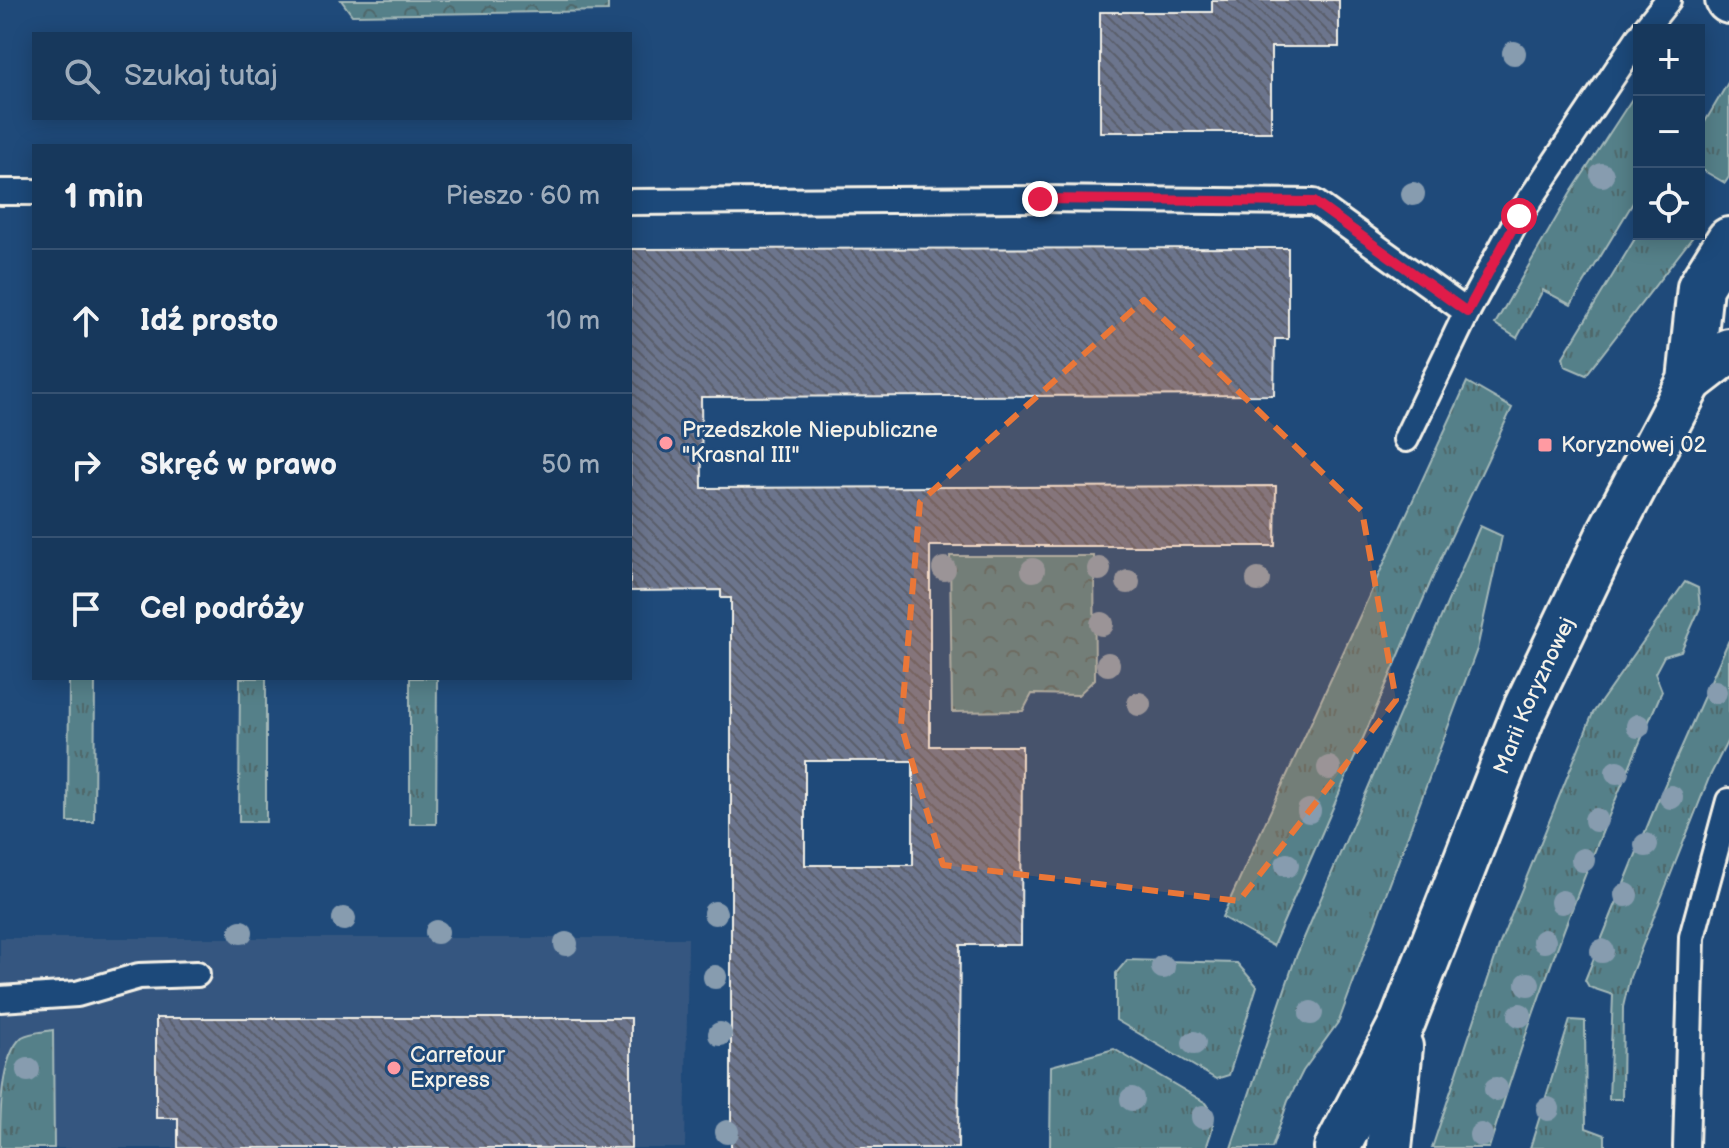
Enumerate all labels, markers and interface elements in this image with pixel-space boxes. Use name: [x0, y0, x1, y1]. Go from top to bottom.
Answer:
map controls: [1633, 24, 1705, 240]
button: +: [1633, 24, 1705, 96]
search box: [32, 32, 632, 120]
icon: search: [60, 54, 104, 98]
text: Szukaj tutaj: [124, 58, 278, 94]
button: −: [1633, 96, 1705, 168]
button: locate: [1633, 168, 1705, 240]
text: 1 min: [64, 176, 144, 217]
text: Pieszo · 60 m: [446, 181, 600, 212]
route end: [1022, 181, 1058, 217]
route start: [1501, 198, 1537, 234]
icon: ahead: [64, 299, 108, 343]
text: Idź prosto: [140, 303, 278, 339]
text: 10 m: [546, 306, 600, 337]
place label: Przedszkole Niepubliczne "Krasnal III": [682, 417, 938, 469]
place label: Koryznowej 02: [1561, 432, 1706, 459]
marker: Przedszkole Niepubliczne "Krasnal III": [657, 434, 675, 452]
marker: Koryznowej 02: [1536, 436, 1554, 454]
icon: right: [64, 443, 108, 487]
text: Skręć w prawo: [140, 447, 337, 483]
text: 50 m: [541, 450, 600, 481]
icon: arrive: [64, 587, 108, 631]
text: Cel podróży: [140, 591, 304, 627]
street label: Marii Koryznowej: [1488, 613, 1581, 778]
place label: Carrefour Express: [410, 1042, 506, 1094]
marker: Carrefour Express: [385, 1059, 403, 1077]

